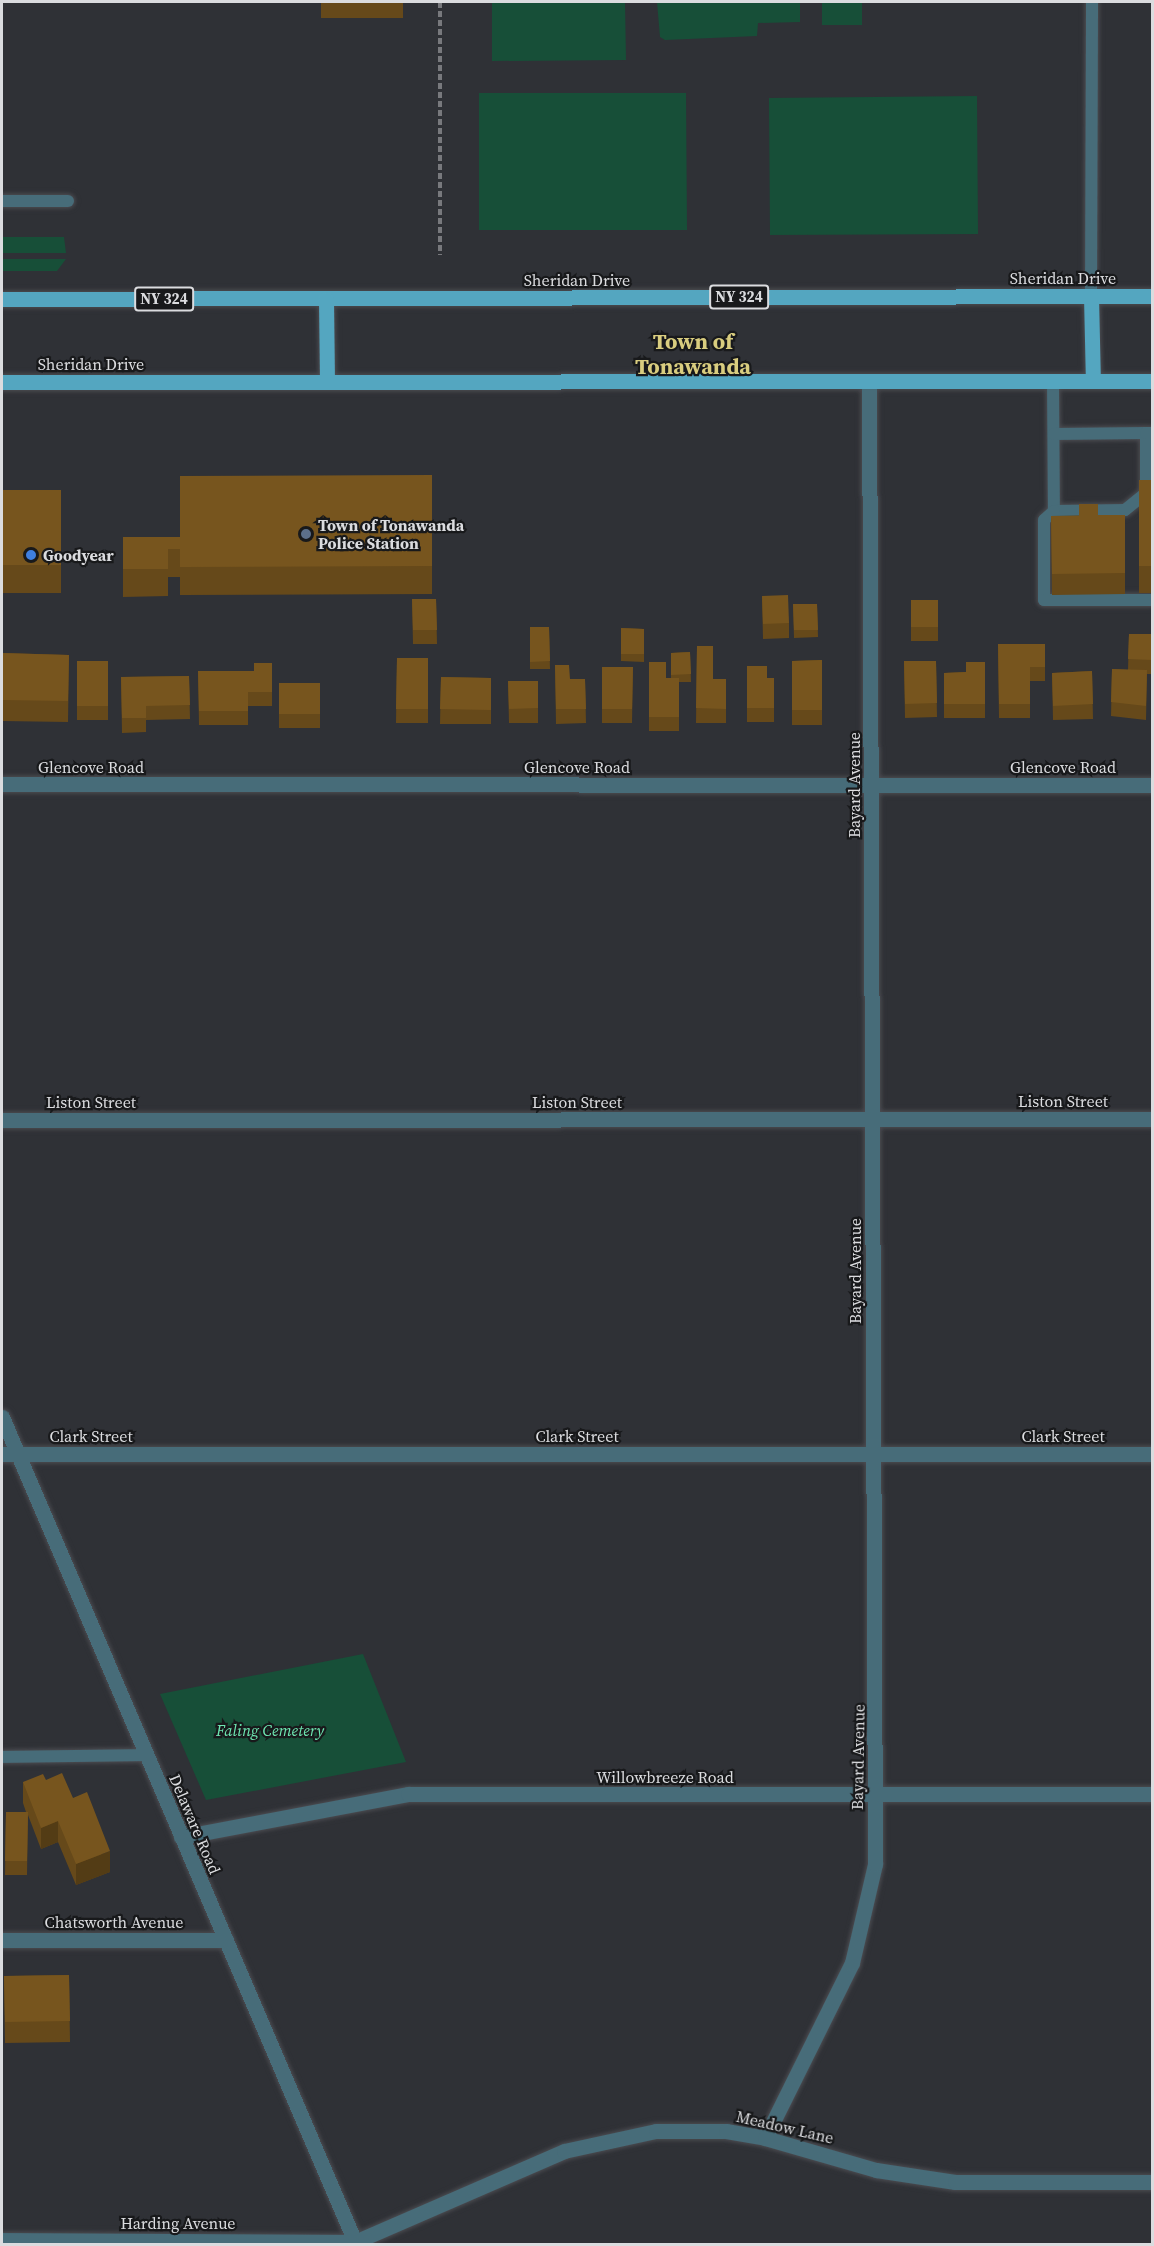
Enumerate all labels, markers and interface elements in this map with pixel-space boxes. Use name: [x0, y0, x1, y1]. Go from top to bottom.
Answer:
street label: Sheridan Drive: [1010, 268, 1116, 288]
street label: Sheridan Drive: [524, 270, 630, 290]
road number: NY 324: [709, 285, 769, 309]
road number: NY 324: [134, 287, 194, 311]
district label: Town of Tonawanda: [635, 328, 751, 380]
street label: Sheridan Drive: [38, 354, 144, 374]
place label: Town of Tonawanda Police Station: [318, 515, 464, 553]
marker: Town of Tonawanda Police Station: [299, 527, 313, 541]
place label: Goodyear: [43, 545, 114, 565]
marker: Goodyear: [24, 548, 38, 562]
street label: Bayard Avenue: [844, 732, 864, 838]
street label: Glencove Road: [38, 757, 144, 777]
street label: Glencove Road: [524, 757, 630, 777]
street label: Glencove Road: [1010, 757, 1116, 777]
street label: Liston Street: [1018, 1091, 1108, 1111]
street label: Liston Street: [46, 1092, 136, 1112]
street label: Liston Street: [532, 1092, 622, 1112]
street label: Bayard Avenue: [845, 1218, 865, 1324]
street label: Clark Street: [49, 1426, 133, 1446]
street label: Clark Street: [535, 1426, 619, 1446]
street label: Clark Street: [1021, 1426, 1105, 1446]
street label: Bayard Avenue: [847, 1704, 869, 1810]
park label: Faling Cemetery: [216, 1720, 324, 1740]
street label: Willowbreeze Road: [596, 1767, 734, 1787]
street label: Delaware Road: [165, 1771, 225, 1877]
street label: Chatsworth Avenue: [45, 1912, 183, 1932]
street label: Meadow Lane: [734, 2106, 836, 2148]
street label: Harding Avenue: [120, 2213, 236, 2233]

